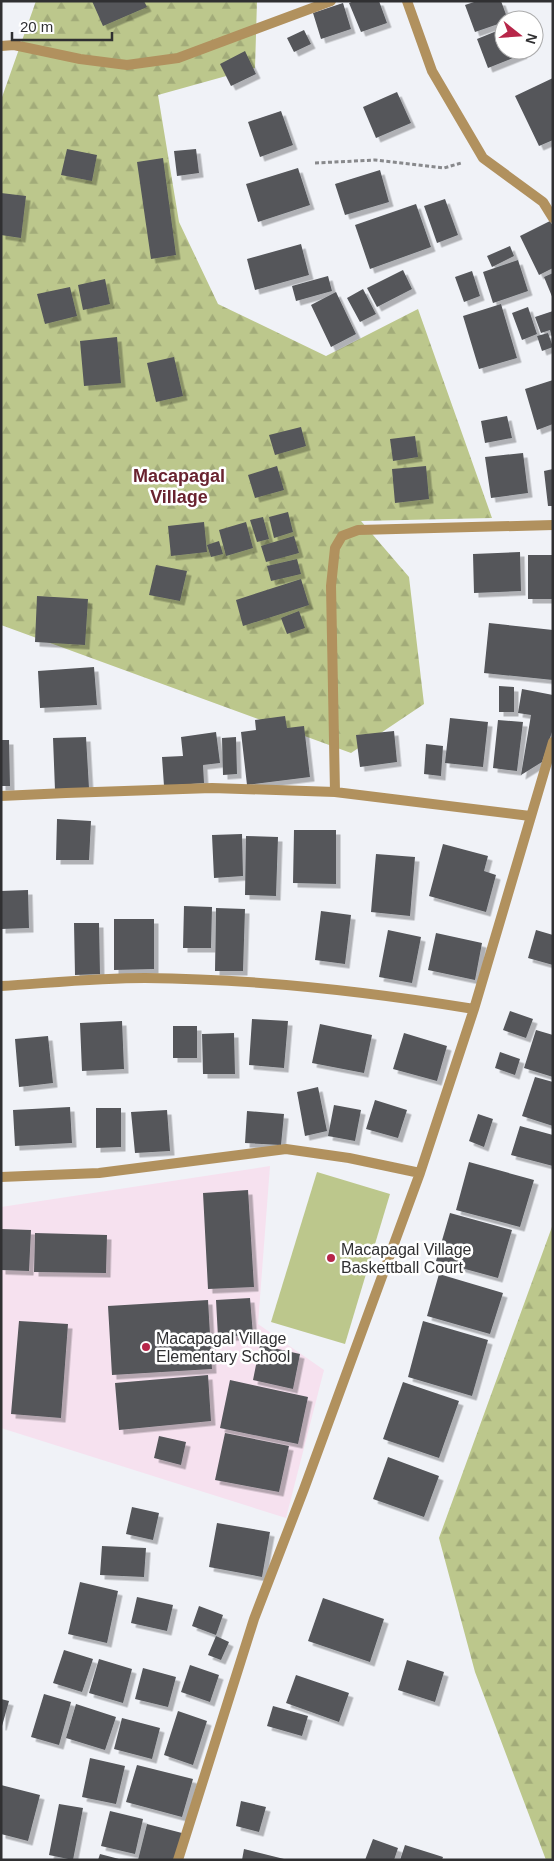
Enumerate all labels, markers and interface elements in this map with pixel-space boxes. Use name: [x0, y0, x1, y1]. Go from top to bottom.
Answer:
scale bar: [12, 10, 112, 42]
north arrow: [494, 10, 544, 60]
text: 20 m: [20, 18, 53, 35]
text: N: [522, 32, 541, 46]
district label: Macapagal Village: [133, 466, 225, 507]
place label: Macapagal Village Baskettball Court: [341, 1241, 472, 1276]
marker: Macapagal Village Baskettball Court: [325, 1252, 337, 1264]
place label: Macapagal Village Elementary School: [156, 1330, 290, 1365]
marker: Macapagal Village Elementary School: [140, 1341, 152, 1353]

